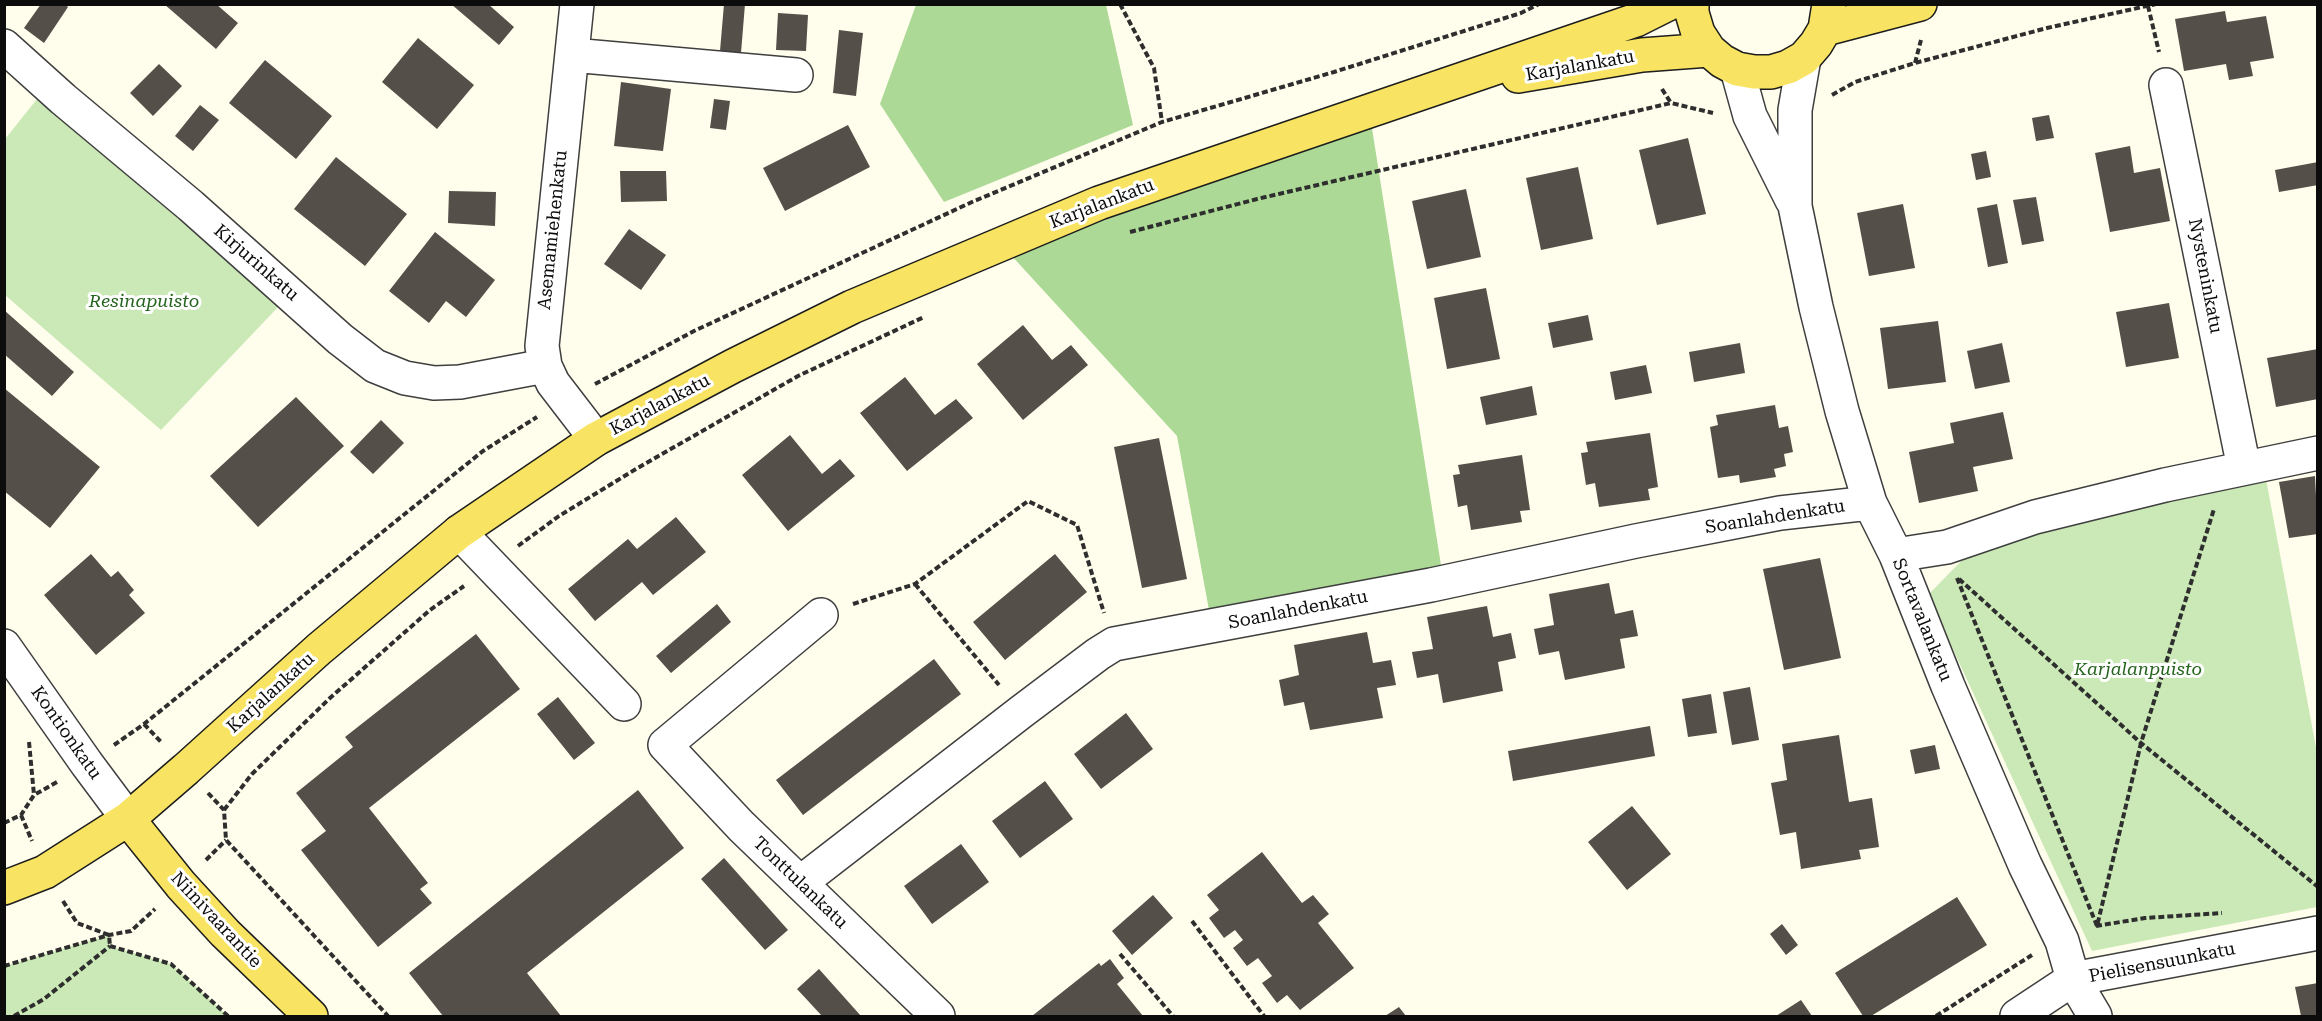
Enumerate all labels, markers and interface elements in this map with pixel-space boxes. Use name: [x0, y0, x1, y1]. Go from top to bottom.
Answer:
street label: Karjalankatu: [1524, 46, 1636, 86]
street label: Asemamiehenkatu: [534, 149, 572, 311]
street label: Karjalankatu: [1047, 174, 1157, 234]
street label: Nysteninkatu: [2183, 217, 2227, 335]
street label: Kirjurinkatu: [209, 220, 303, 306]
park label: Resinapuisto: [89, 291, 199, 313]
street label: Karjalankatu: [606, 370, 714, 440]
street label: Soanlahdenkatu: [1703, 495, 1847, 539]
street label: Sortavalankatu: [1887, 555, 1957, 685]
street label: Soanlahdenkatu: [1227, 586, 1369, 634]
street label: Karjalankatu: [223, 648, 319, 738]
park label: Karjalanpuisto: [2074, 659, 2202, 681]
street label: Kontionkatu: [26, 682, 106, 784]
street label: Tonttulankatu: [748, 832, 852, 934]
street label: Niinivaarantie: [166, 867, 266, 973]
street label: Pielisensuunkatu: [2087, 938, 2237, 988]

